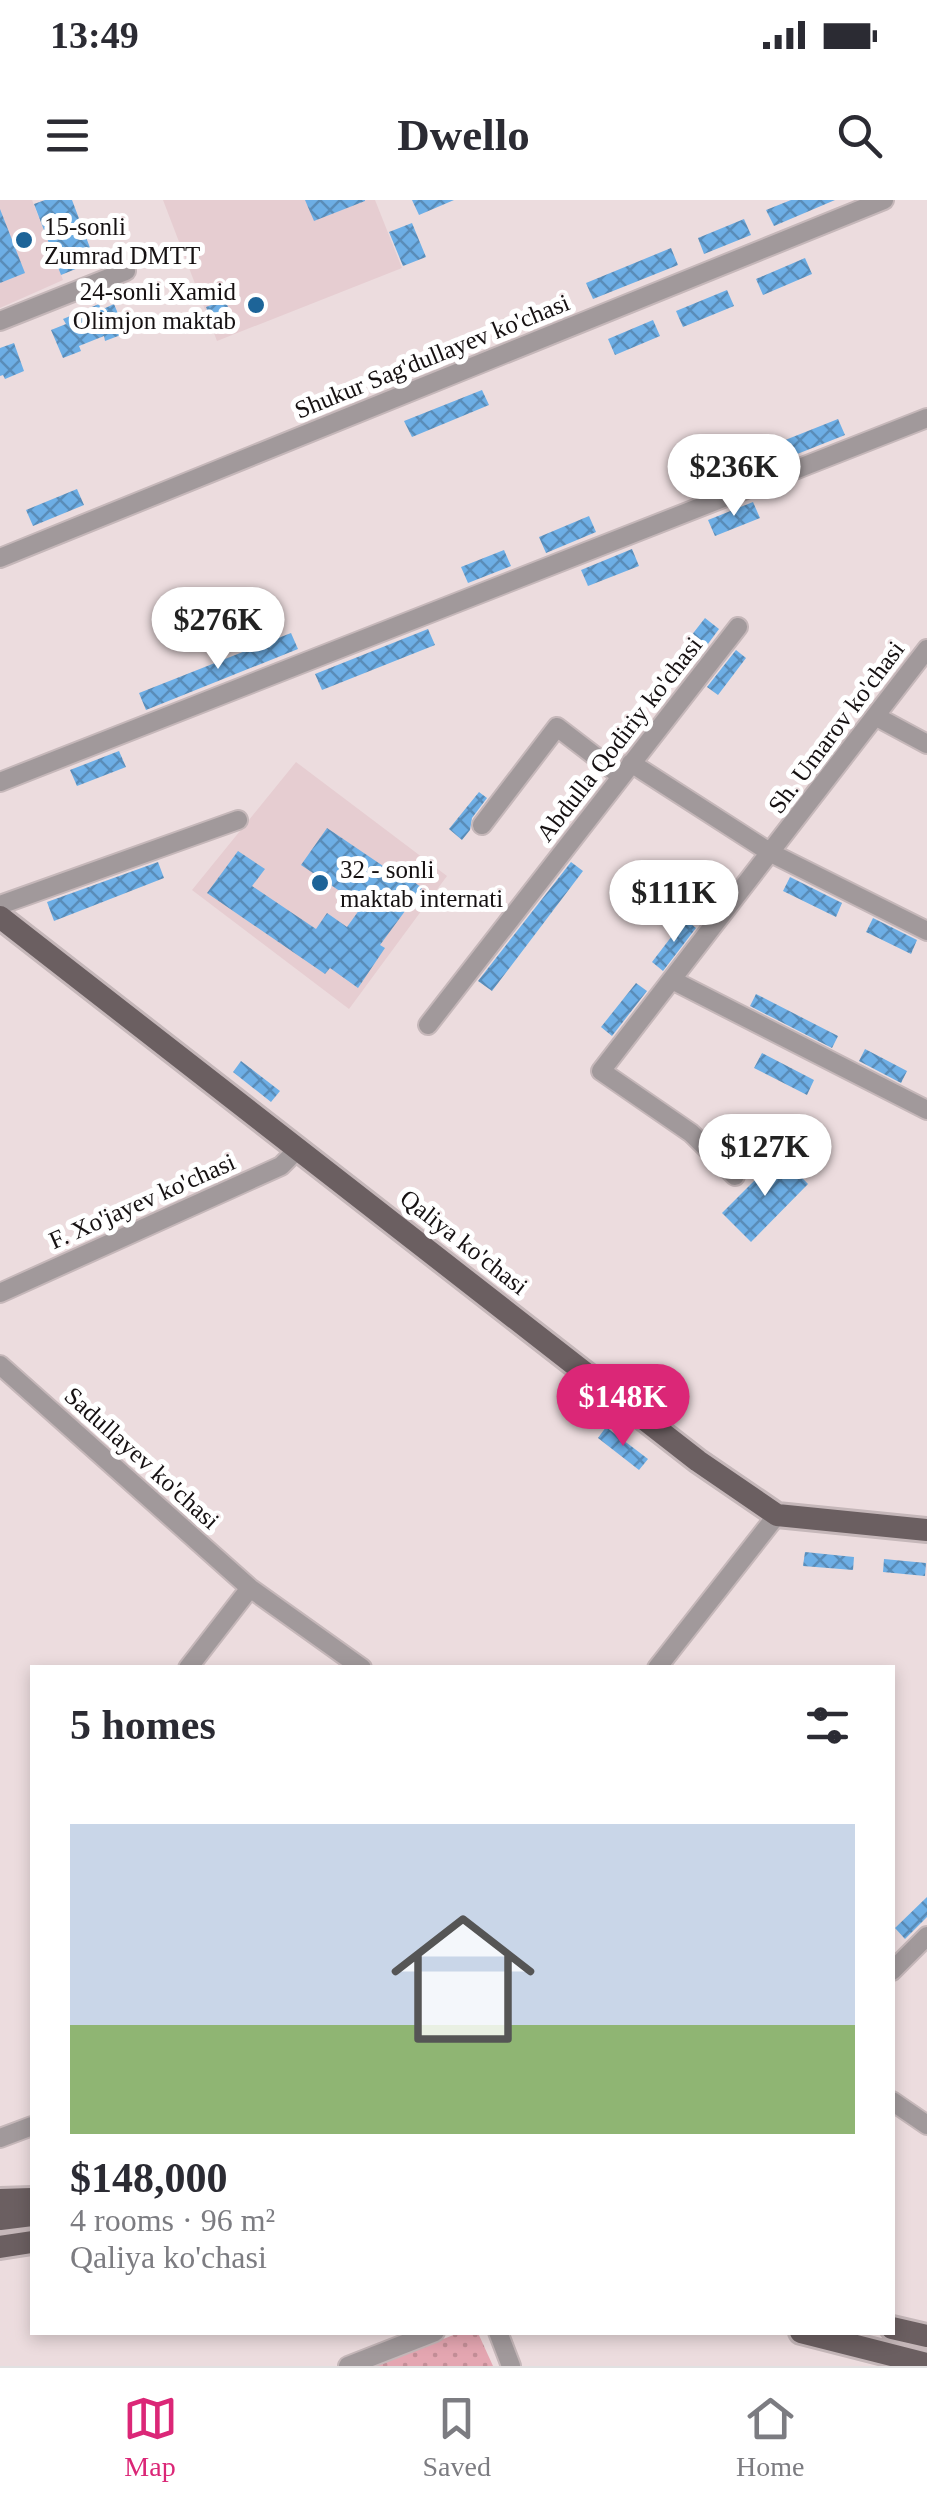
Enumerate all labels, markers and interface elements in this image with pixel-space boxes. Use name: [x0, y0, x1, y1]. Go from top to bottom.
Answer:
text: 13:49: [50, 14, 139, 56]
icon: menu: [40, 108, 95, 163]
icon: search: [832, 108, 887, 163]
text: Dwello: [397, 110, 530, 160]
place label: 15-sonli Zumrad DMTT: [44, 213, 200, 269]
marker: 15-sonli Zumrad DMTT: [13, 229, 35, 251]
place label: 24-sonli Xamid Olimjon maktab: [73, 278, 236, 334]
street label: Shukur Sag'dullayev ko'chasi: [291, 288, 573, 424]
marker: 24-sonli Xamid Olimjon maktab: [245, 294, 267, 316]
pin: $236K: [664, 434, 804, 519]
text: $236K: [690, 448, 778, 484]
pin: $276K: [148, 587, 288, 672]
text: $276K: [174, 601, 262, 637]
street label: Abdulla Qodiriy ko'chasi: [531, 631, 707, 846]
street label: Sh. Umarov ko'chasi: [763, 636, 909, 818]
place label: 32 - sonli maktab internati: [340, 856, 503, 912]
pin: $111K: [604, 860, 744, 945]
marker: 32 - sonli maktab internati: [309, 872, 331, 894]
text: $111K: [631, 874, 717, 910]
pin: $127K: [695, 1114, 835, 1199]
text: $127K: [721, 1128, 809, 1164]
street label: F. Xo'jayev ko'chasi: [45, 1148, 239, 1254]
street label: Qaliya ko'chasi: [395, 1184, 533, 1300]
pin: $148K: [553, 1364, 693, 1449]
text: $148K: [579, 1378, 667, 1414]
street label: Sadullayev ko'chasi: [59, 1382, 225, 1534]
icon: filters: [800, 1698, 855, 1753]
text: 5 homes: [70, 1702, 216, 1748]
icon: home: [373, 1889, 553, 2069]
text: $148,000: [70, 2155, 228, 2201]
text: 4 rooms · 96 m²: [70, 2202, 275, 2238]
text: Qaliya ko'chasi: [70, 2239, 267, 2275]
tab: Map: [123, 2391, 178, 2483]
tab: Saved: [423, 2391, 491, 2483]
tab: Home: [736, 2391, 804, 2483]

